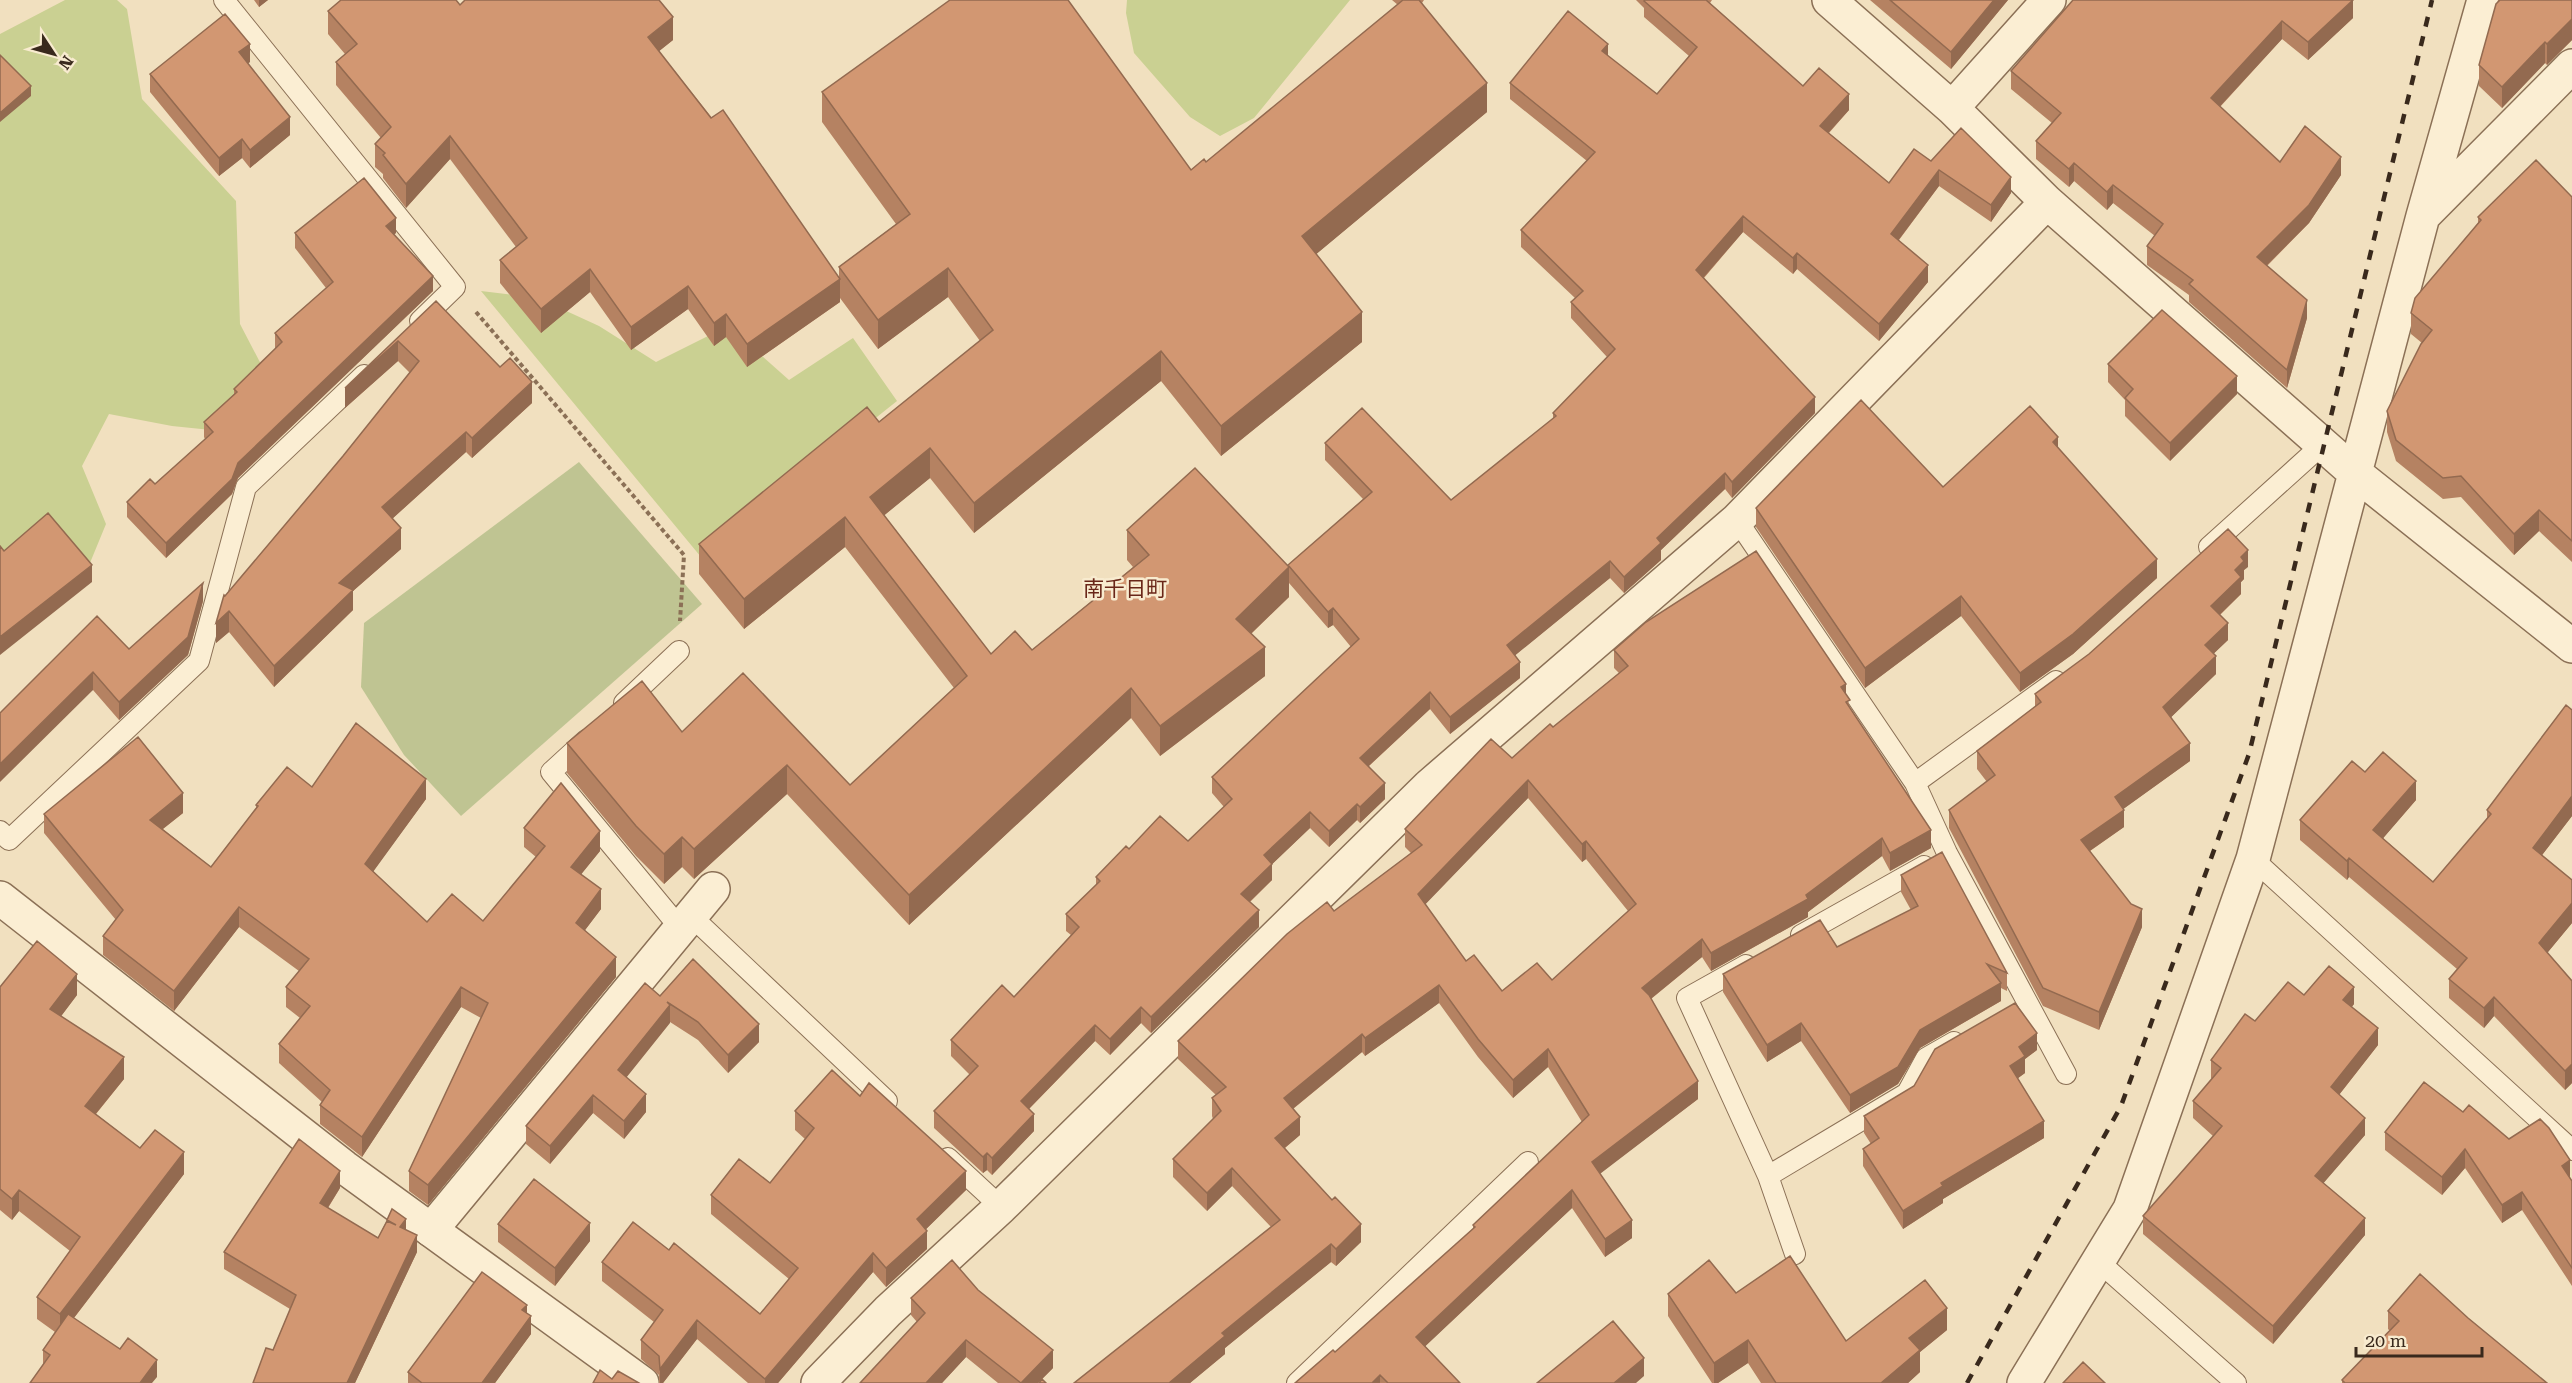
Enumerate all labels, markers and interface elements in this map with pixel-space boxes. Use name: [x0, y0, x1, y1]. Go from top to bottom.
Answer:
north arrow: [24, 24, 84, 84]
text: N: [54, 52, 77, 73]
district label: 南千日町: [1083, 577, 1167, 601]
scale bar: [2356, 1320, 2482, 1358]
text: 20 m: [2365, 1330, 2406, 1351]

